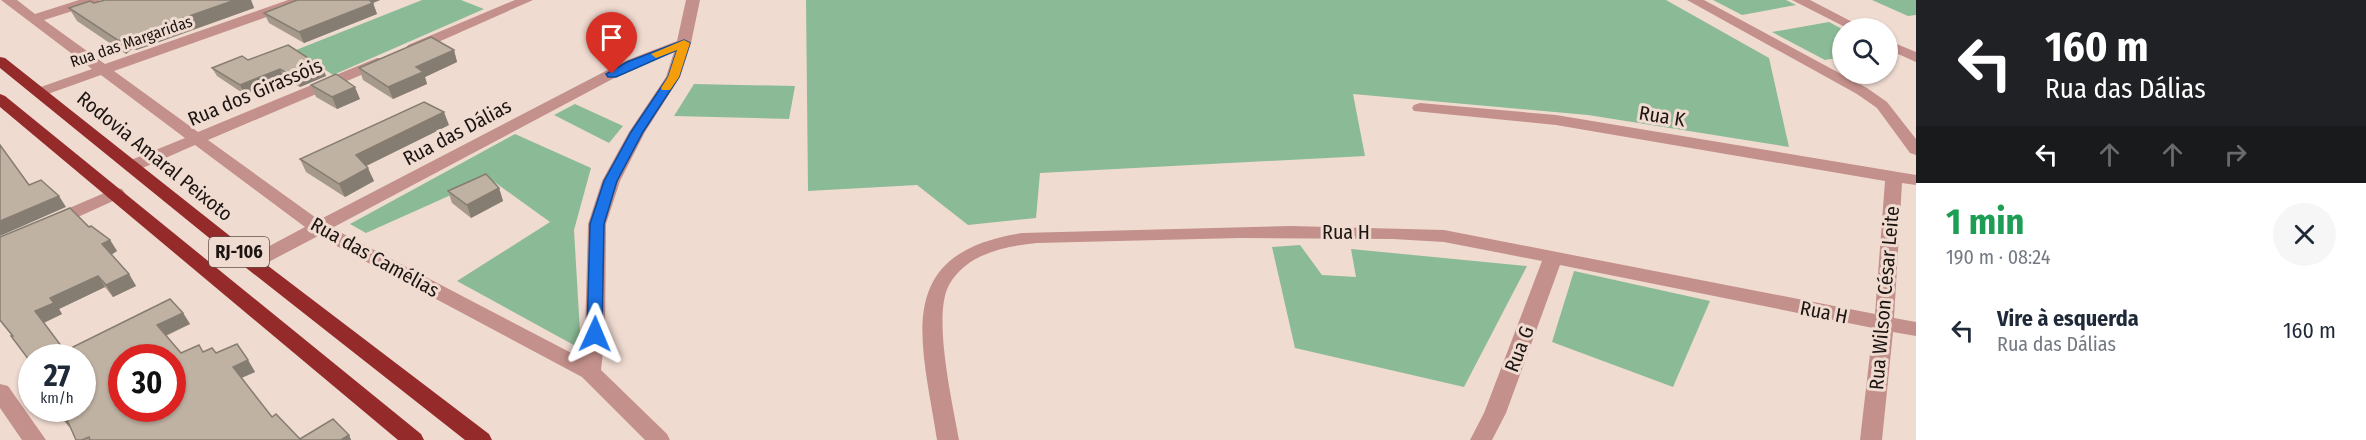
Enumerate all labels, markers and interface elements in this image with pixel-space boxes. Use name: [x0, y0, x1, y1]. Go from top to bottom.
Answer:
street label: Rua das Margaridas: [68, 12, 195, 71]
pin: [586, 12, 637, 74]
map controls: [1832, 18, 1898, 84]
button: search: [1832, 18, 1898, 84]
icon: arrive: [595, 21, 628, 54]
text: 160 m: [2045, 22, 2148, 72]
icon: left: [1946, 24, 2024, 102]
street label: Rua dos Girassóis: [184, 53, 326, 131]
text: Rua das Dálias: [2045, 73, 2206, 105]
street label: Rodovia Amaral Peixoto: [72, 86, 238, 226]
street label: Rua das Dálias: [399, 93, 515, 171]
street label: Rua K: [1637, 101, 1687, 132]
icon: left: [2030, 138, 2063, 171]
icon: ahead: [2093, 138, 2126, 171]
icon: ahead: [2156, 138, 2189, 171]
icon: right: [2219, 138, 2252, 171]
text: 1 min: [1946, 200, 2024, 244]
button: close: [2273, 203, 2336, 266]
street label: Rua Wilson César Leite: [1864, 205, 1904, 391]
street label: Rua das Camélias: [307, 212, 443, 302]
street label: Rua H: [1322, 220, 1370, 244]
road number: RJ-106: [209, 237, 269, 267]
text: 190 m · 08:24: [1946, 245, 2050, 269]
street label: Rua H: [1798, 296, 1850, 328]
position arrow: [563, 302, 627, 366]
text: Vire à esquerda: [1997, 305, 2139, 332]
icon: left: [1946, 314, 1979, 347]
text: 160 m: [2283, 317, 2336, 344]
street label: Rua G: [1499, 323, 1539, 375]
text: Rua das Dálias: [1997, 332, 2116, 356]
speed limit sign: 30: [108, 344, 186, 422]
text: 27: [44, 358, 70, 394]
text: km/h: [40, 389, 74, 407]

